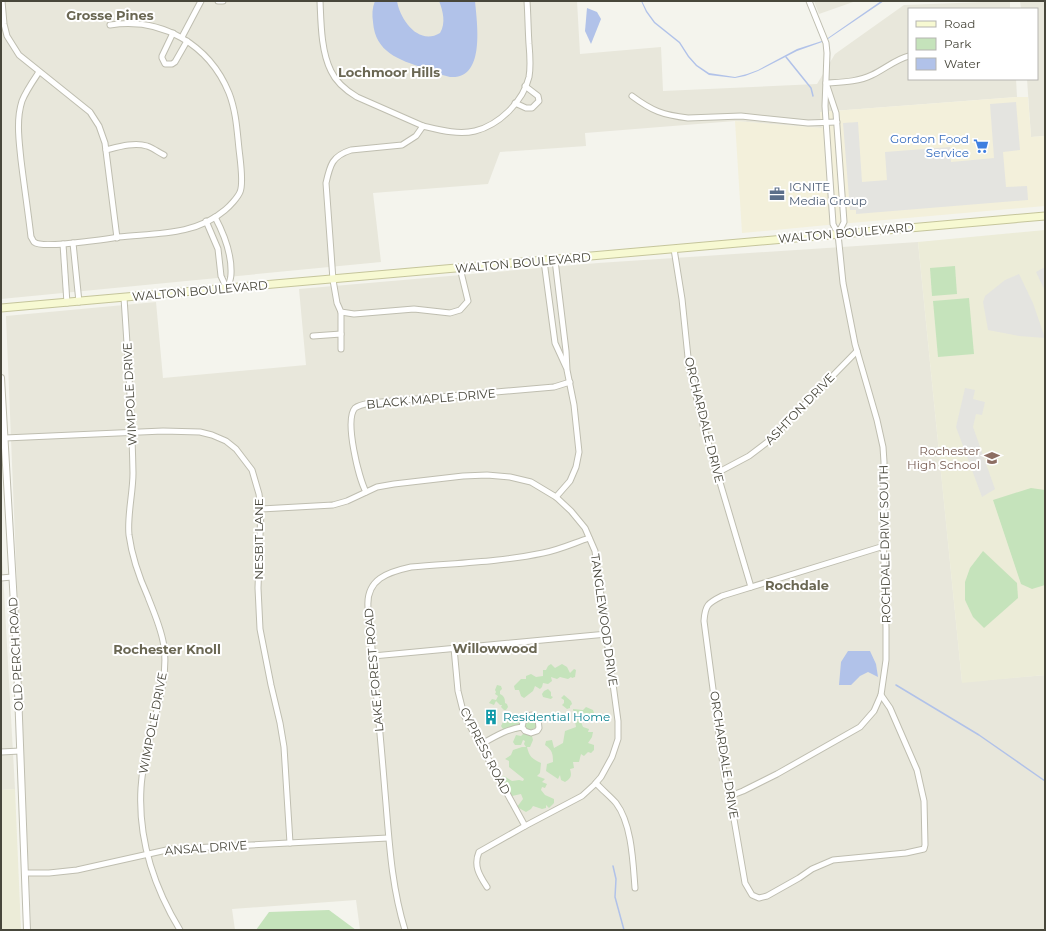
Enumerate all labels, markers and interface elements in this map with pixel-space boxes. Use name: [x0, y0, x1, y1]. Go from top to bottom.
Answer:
district label: Grosse Pines: [66, 7, 154, 23]
legend: [908, 8, 1038, 80]
text: Road: [944, 16, 975, 31]
text: Park: [944, 36, 972, 51]
text: Water: [944, 56, 981, 71]
district label: Lochmoor Hills: [338, 64, 440, 80]
place label: Gordon Food Service: [890, 131, 969, 160]
supermarket icon: Gordon Food Service: [972, 137, 990, 155]
place label: IGNITE Media Group: [789, 179, 867, 208]
office icon: IGNITE Media Group: [768, 185, 786, 203]
street label: WALTON BOULEVARD: [777, 219, 914, 246]
street label: WALTON BOULEVARD: [454, 249, 591, 276]
street label: WALTON BOULEVARD: [131, 277, 268, 304]
street label: WIMPOLE DRIVE: [119, 342, 140, 446]
street label: ORCHARDALE DRIVE: [682, 355, 727, 484]
street label: ASHTON DRIVE: [762, 370, 838, 448]
street label: BLACK MAPLE DRIVE: [366, 385, 496, 412]
place label: Rochester High School: [907, 443, 980, 472]
school or university icon: Rochester High School: [983, 449, 1001, 467]
street label: ROCHDALE DRIVE SOUTH: [876, 465, 893, 623]
street label: NESBIT LANE: [251, 498, 266, 580]
street label: TANGLEWOOD DRIVE: [588, 553, 621, 687]
district label: Rochdale: [765, 577, 829, 593]
street label: OLD PERCH ROAD: [5, 597, 26, 711]
street label: LAKE FOREST ROAD: [361, 608, 386, 733]
district label: Willowwood: [452, 640, 538, 656]
district label: Rochester Knoll: [113, 641, 221, 657]
street label: WIMPOLE DRIVE: [135, 671, 170, 775]
street label: ORCHARDALE DRIVE: [707, 690, 742, 820]
street label: CYPRESS ROAD: [457, 705, 514, 797]
building icon: Residential Home: [482, 708, 500, 726]
place label: Residential Home: [503, 709, 610, 724]
street label: ANSAL DRIVE: [164, 837, 248, 858]

